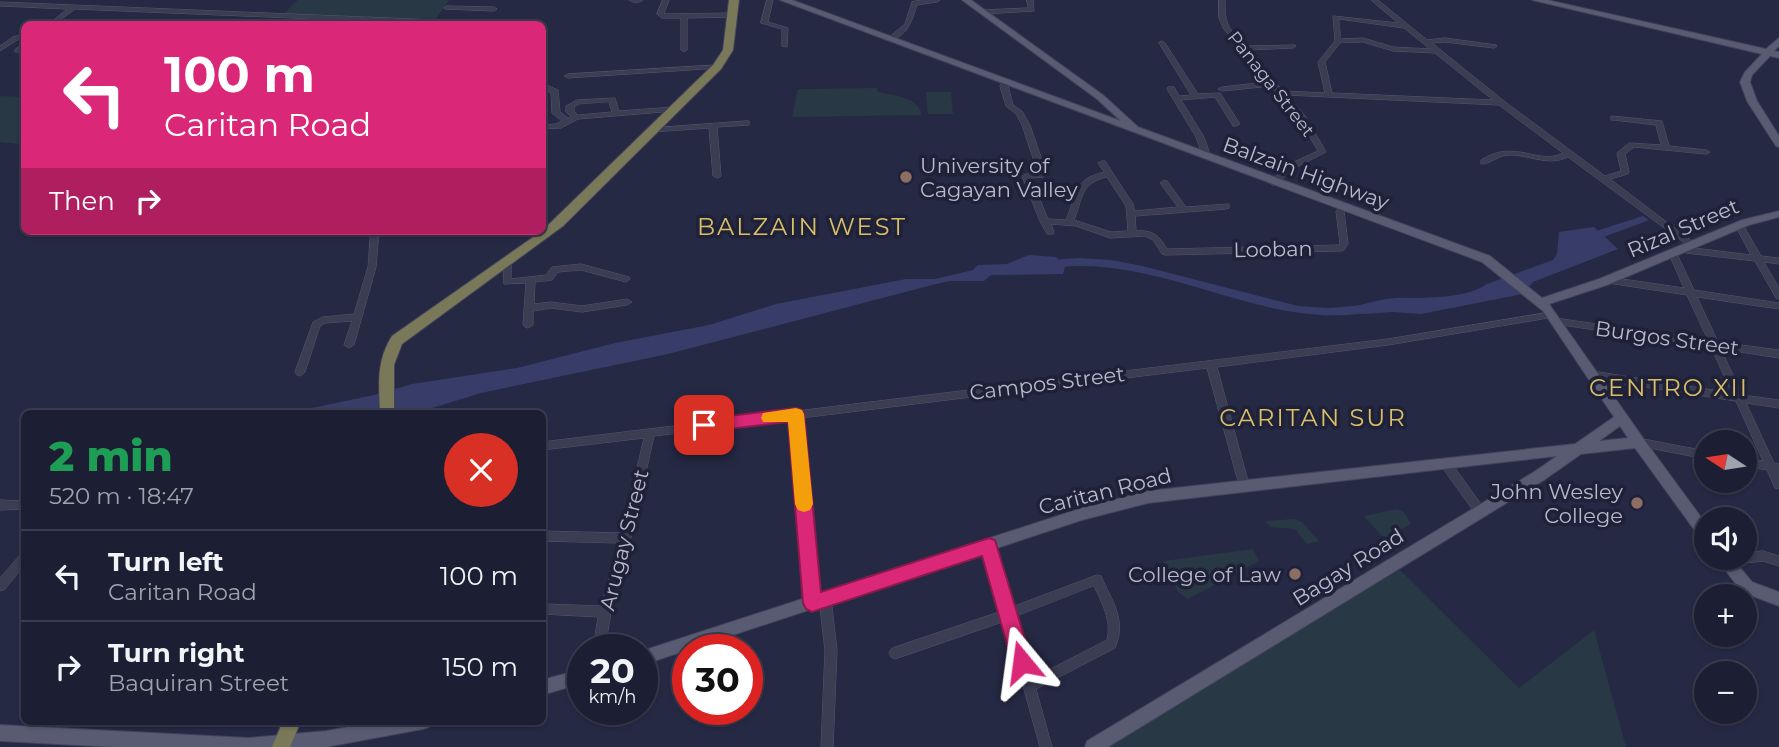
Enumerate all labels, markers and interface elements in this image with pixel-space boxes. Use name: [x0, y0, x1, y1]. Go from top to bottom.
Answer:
street label: Panaga Street: [1223, 27, 1319, 141]
text: 100 m: [164, 45, 315, 104]
icon: left: [49, 49, 140, 140]
text: Caritan Road: [164, 105, 371, 144]
street label: Balzain Highway: [1220, 131, 1393, 215]
place label: University of Cagayan Valley: [920, 153, 1078, 202]
marker: University of Cagayan Valley: [898, 169, 914, 185]
icon: right: [129, 182, 167, 220]
text: Then: [49, 185, 115, 217]
street label: Rizal Street: [1624, 193, 1742, 263]
district label: BALZAIN WEST: [697, 212, 907, 241]
street label: Looban: [1233, 236, 1313, 262]
street label: Burgos Street: [1594, 316, 1740, 360]
street label: Campos Street: [968, 361, 1126, 405]
district label: CENTRO XII: [1589, 373, 1749, 402]
pin: [674, 395, 734, 455]
district label: CARITAN SUR: [1219, 403, 1407, 432]
icon: arrive: [685, 406, 723, 444]
text: 2 min: [49, 430, 173, 482]
north arrow: [1694, 430, 1757, 494]
map controls: [1694, 430, 1757, 724]
button: close: [444, 433, 518, 507]
street label: Caritan Road: [1036, 462, 1174, 520]
street label: Arugay Street: [594, 467, 654, 613]
place label: John Wesley College: [1490, 479, 1624, 528]
text: 520 m · 18:47: [49, 482, 194, 510]
marker: John Wesley College: [1629, 495, 1645, 511]
button: sound: [1694, 507, 1757, 570]
street label: Bagay Road: [1288, 523, 1408, 611]
text: Turn left: [108, 546, 224, 578]
icon: left: [49, 557, 87, 595]
text: 100 m: [440, 560, 518, 592]
place label: College of Law: [1128, 562, 1282, 587]
marker: College of Law: [1287, 566, 1303, 582]
text: Caritan Road: [108, 578, 257, 606]
button: +: [1694, 584, 1757, 647]
position arrow: [985, 625, 1059, 699]
speed limit sign: 30: [672, 634, 763, 725]
text: Turn right: [108, 637, 244, 669]
icon: right: [49, 648, 87, 686]
text: 20: [590, 649, 635, 692]
text: 150 m: [442, 651, 518, 683]
button: −: [1694, 661, 1757, 724]
text: Baquiran Street: [108, 669, 289, 697]
text: km/h: [588, 686, 637, 708]

